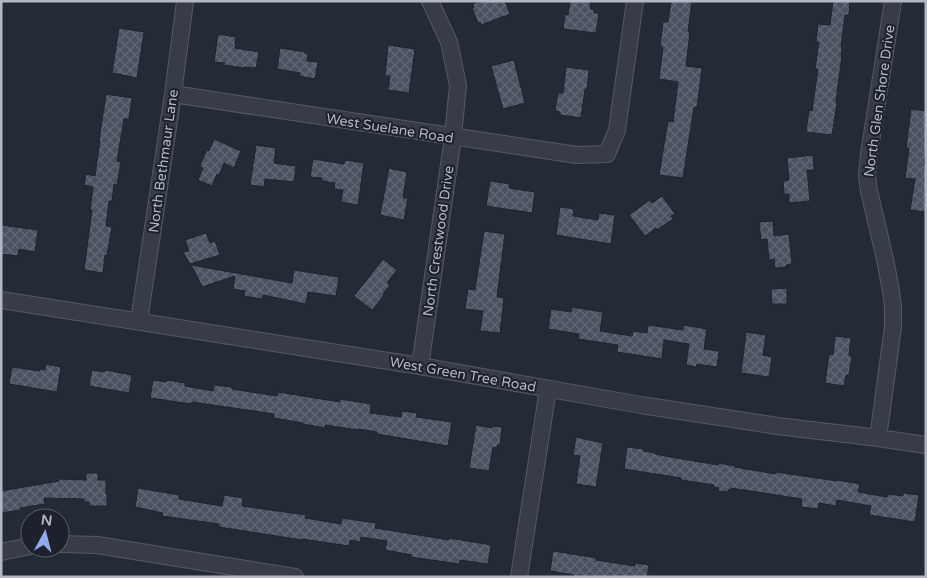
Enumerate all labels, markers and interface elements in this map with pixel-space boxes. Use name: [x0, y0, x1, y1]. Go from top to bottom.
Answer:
street label: North Glen Shore Drive: [860, 24, 899, 178]
street label: North Bethmaur Lane: [145, 88, 182, 234]
street label: West Suelane Road: [325, 110, 455, 147]
street label: North Crestwood Drive: [419, 165, 458, 318]
street label: West Green Tree Road: [388, 353, 537, 396]
north arrow: [20, 508, 70, 558]
text: N: [40, 511, 53, 530]

